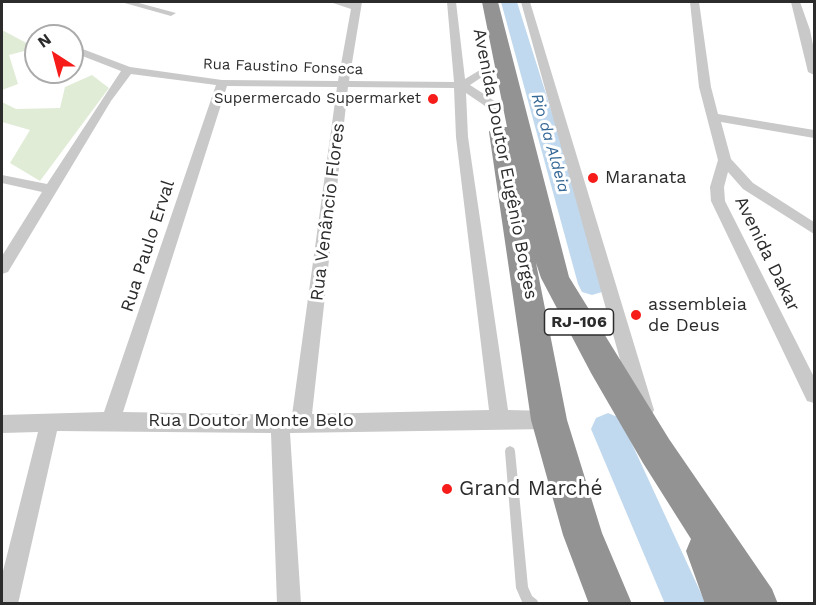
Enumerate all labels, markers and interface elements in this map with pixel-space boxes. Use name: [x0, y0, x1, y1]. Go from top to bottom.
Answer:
north arrow: [24, 24, 84, 84]
street label: Avenida Doutor Eugênio Borges: [468, 27, 542, 301]
text: N: [34, 29, 55, 52]
street label: Rua Faustino Fonseca: [203, 55, 363, 79]
place label: Supermercado Supermarket: [214, 90, 421, 108]
water label: Rio da Aldeia: [527, 91, 573, 195]
marker: Supermercado Supermarket: [426, 92, 440, 106]
street label: Rua Venâncio Flores: [306, 122, 350, 302]
place label: Maranata: [605, 167, 686, 189]
marker: Maranata: [586, 171, 600, 185]
street label: Rua Paulo Erval: [116, 177, 180, 315]
street label: Avenida Dakar: [730, 193, 804, 315]
place label: assembleia de Deus: [648, 294, 747, 336]
marker: assembleia de Deus: [629, 308, 643, 322]
road number: RJ-106: [544, 309, 614, 335]
street label: Rua Doutor Monte Belo: [148, 410, 354, 432]
place label: Grand Marché: [459, 476, 602, 502]
marker: Grand Marché: [440, 482, 454, 496]

